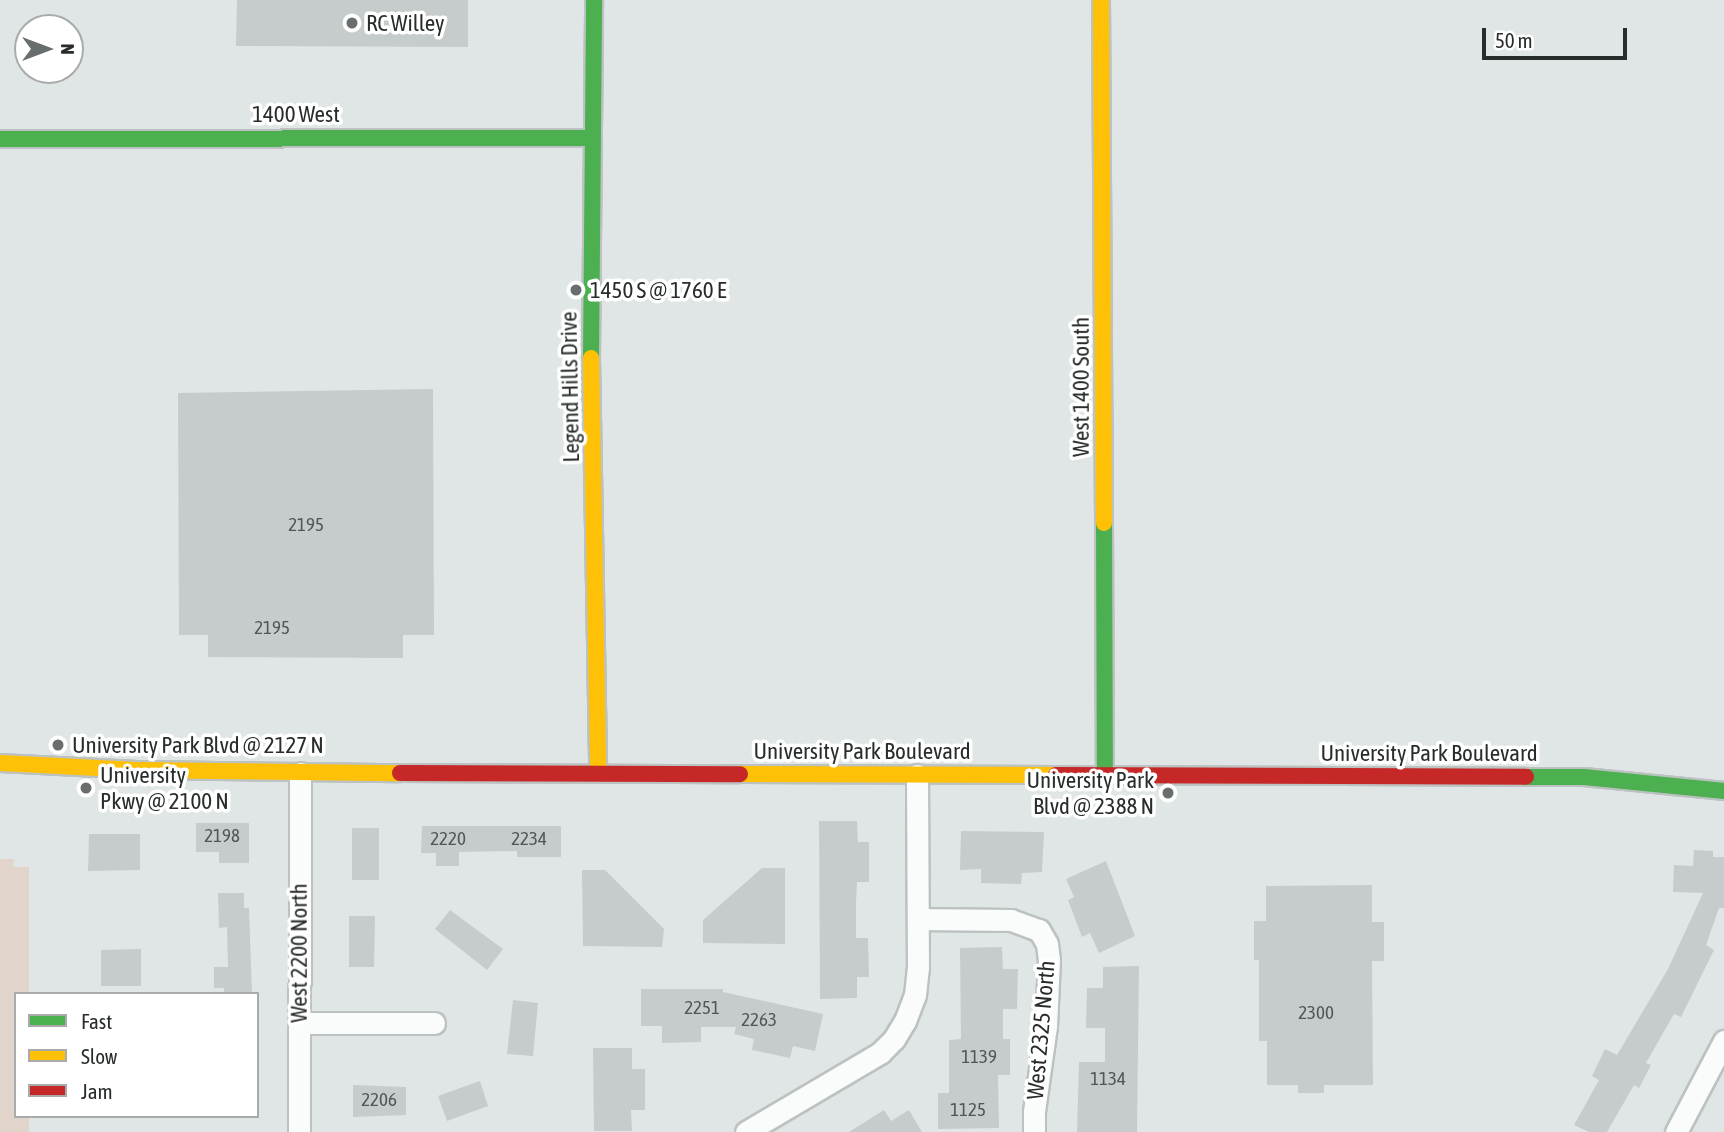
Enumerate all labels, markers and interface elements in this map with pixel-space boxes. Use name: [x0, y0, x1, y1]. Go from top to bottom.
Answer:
place label: RC Willey: [366, 9, 444, 37]
north arrow: [14, 14, 84, 84]
scale bar: [1486, 14, 1631, 58]
marker: RC Willey: [344, 15, 360, 31]
text: 50 m: [1495, 28, 1533, 52]
text: N: [57, 43, 79, 55]
street label: 1400 West: [252, 100, 340, 128]
place label: 1450 S @ 1760 E: [590, 276, 726, 304]
marker: 1450 S @ 1760 E: [568, 282, 584, 298]
street label: Legend Hills Drive: [555, 311, 585, 463]
street label: West 1400 South: [1067, 317, 1095, 457]
house number: 2195: [288, 514, 324, 536]
house number: 2195: [254, 617, 290, 639]
place label: University Park Blvd @ 2127 N: [72, 731, 324, 759]
marker: University Park Blvd @ 2127 N: [50, 737, 66, 753]
street label: University Park Boulevard: [753, 737, 971, 765]
street label: University Park Boulevard: [1320, 739, 1538, 767]
place label: University Pkwy @ 2100 N: [100, 761, 229, 815]
place label: University Park Blvd @ 2388 N: [1026, 766, 1154, 820]
marker: University Pkwy @ 2100 N: [78, 780, 94, 796]
marker: University Park Blvd @ 2388 N: [1160, 785, 1176, 801]
house number: 2198: [204, 825, 240, 847]
house number: 2220: [430, 828, 466, 850]
house number: 2234: [511, 828, 547, 850]
street label: West 2200 North: [285, 883, 313, 1023]
street label: West 2325 North: [1021, 959, 1061, 1101]
legend: [14, 992, 259, 1118]
house number: 2251: [684, 997, 720, 1019]
house number: 2300: [1298, 1002, 1334, 1024]
text: Fast: [81, 1009, 112, 1033]
house number: 2263: [741, 1009, 777, 1031]
text: Slow: [81, 1044, 117, 1068]
house number: 1139: [961, 1046, 997, 1068]
house number: 1134: [1090, 1068, 1126, 1090]
text: Jam: [81, 1079, 113, 1103]
house number: 2206: [361, 1089, 397, 1111]
house number: 1125: [950, 1099, 986, 1121]

